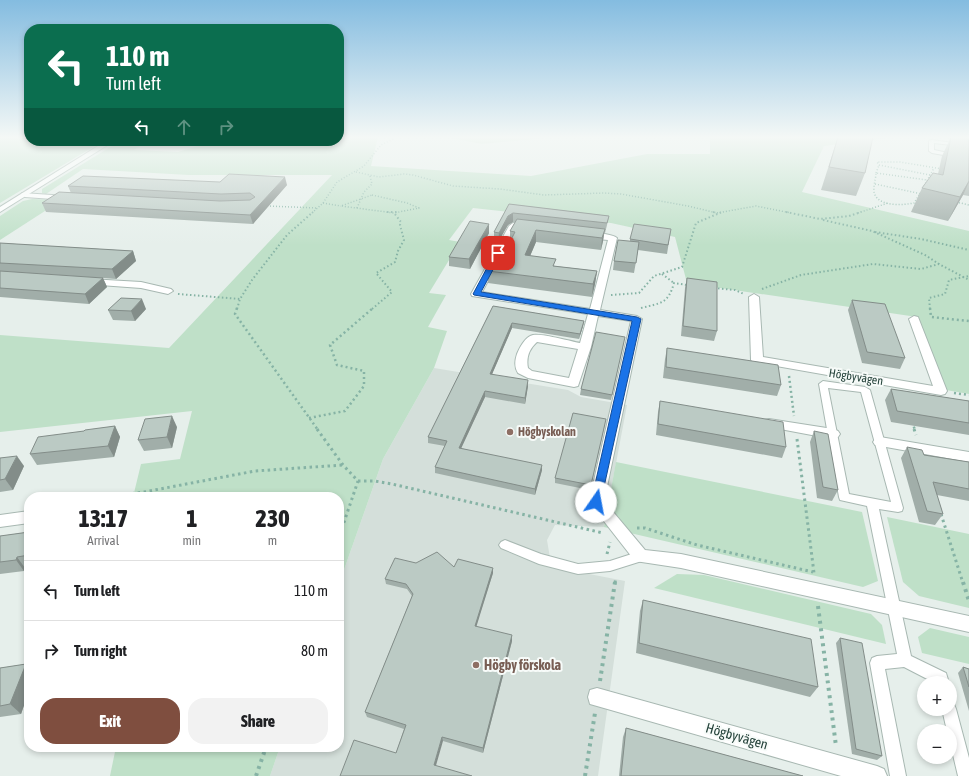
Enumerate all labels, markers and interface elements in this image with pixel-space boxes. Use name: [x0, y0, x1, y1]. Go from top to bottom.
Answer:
icon: left: [40, 40, 92, 92]
text: 110 m: [106, 40, 169, 72]
text: Turn left: [106, 73, 161, 94]
icon: left: [131, 116, 153, 138]
icon: ahead: [173, 116, 195, 138]
icon: right: [215, 116, 237, 138]
pin: [481, 236, 515, 270]
icon: arrive: [487, 242, 509, 264]
street label: Högbyvägen: [828, 366, 884, 388]
place label: Högbyskolan: [518, 425, 576, 439]
marker: Högbyskolan: [505, 427, 515, 437]
position arrow: [575, 481, 617, 523]
text: 13:17: [79, 505, 128, 532]
text: 1: [186, 505, 197, 532]
text: 230: [256, 505, 289, 532]
text: Arrival: [87, 533, 119, 548]
text: min: [182, 533, 201, 548]
text: m: [268, 533, 277, 548]
icon: left: [40, 580, 62, 602]
text: Turn left: [74, 582, 120, 599]
text: 110 m: [294, 582, 328, 599]
icon: right: [40, 640, 62, 662]
text: Turn right: [74, 642, 127, 659]
text: 80 m: [301, 642, 328, 659]
place label: Högby förskola: [484, 657, 562, 673]
marker: Högby förskola: [471, 660, 481, 670]
map controls: [917, 676, 957, 764]
button: +: [917, 676, 957, 716]
button: Exit: [40, 698, 180, 744]
button: Share: [188, 698, 328, 744]
street label: Högbyvägen: [704, 719, 770, 753]
button: −: [917, 724, 957, 764]

